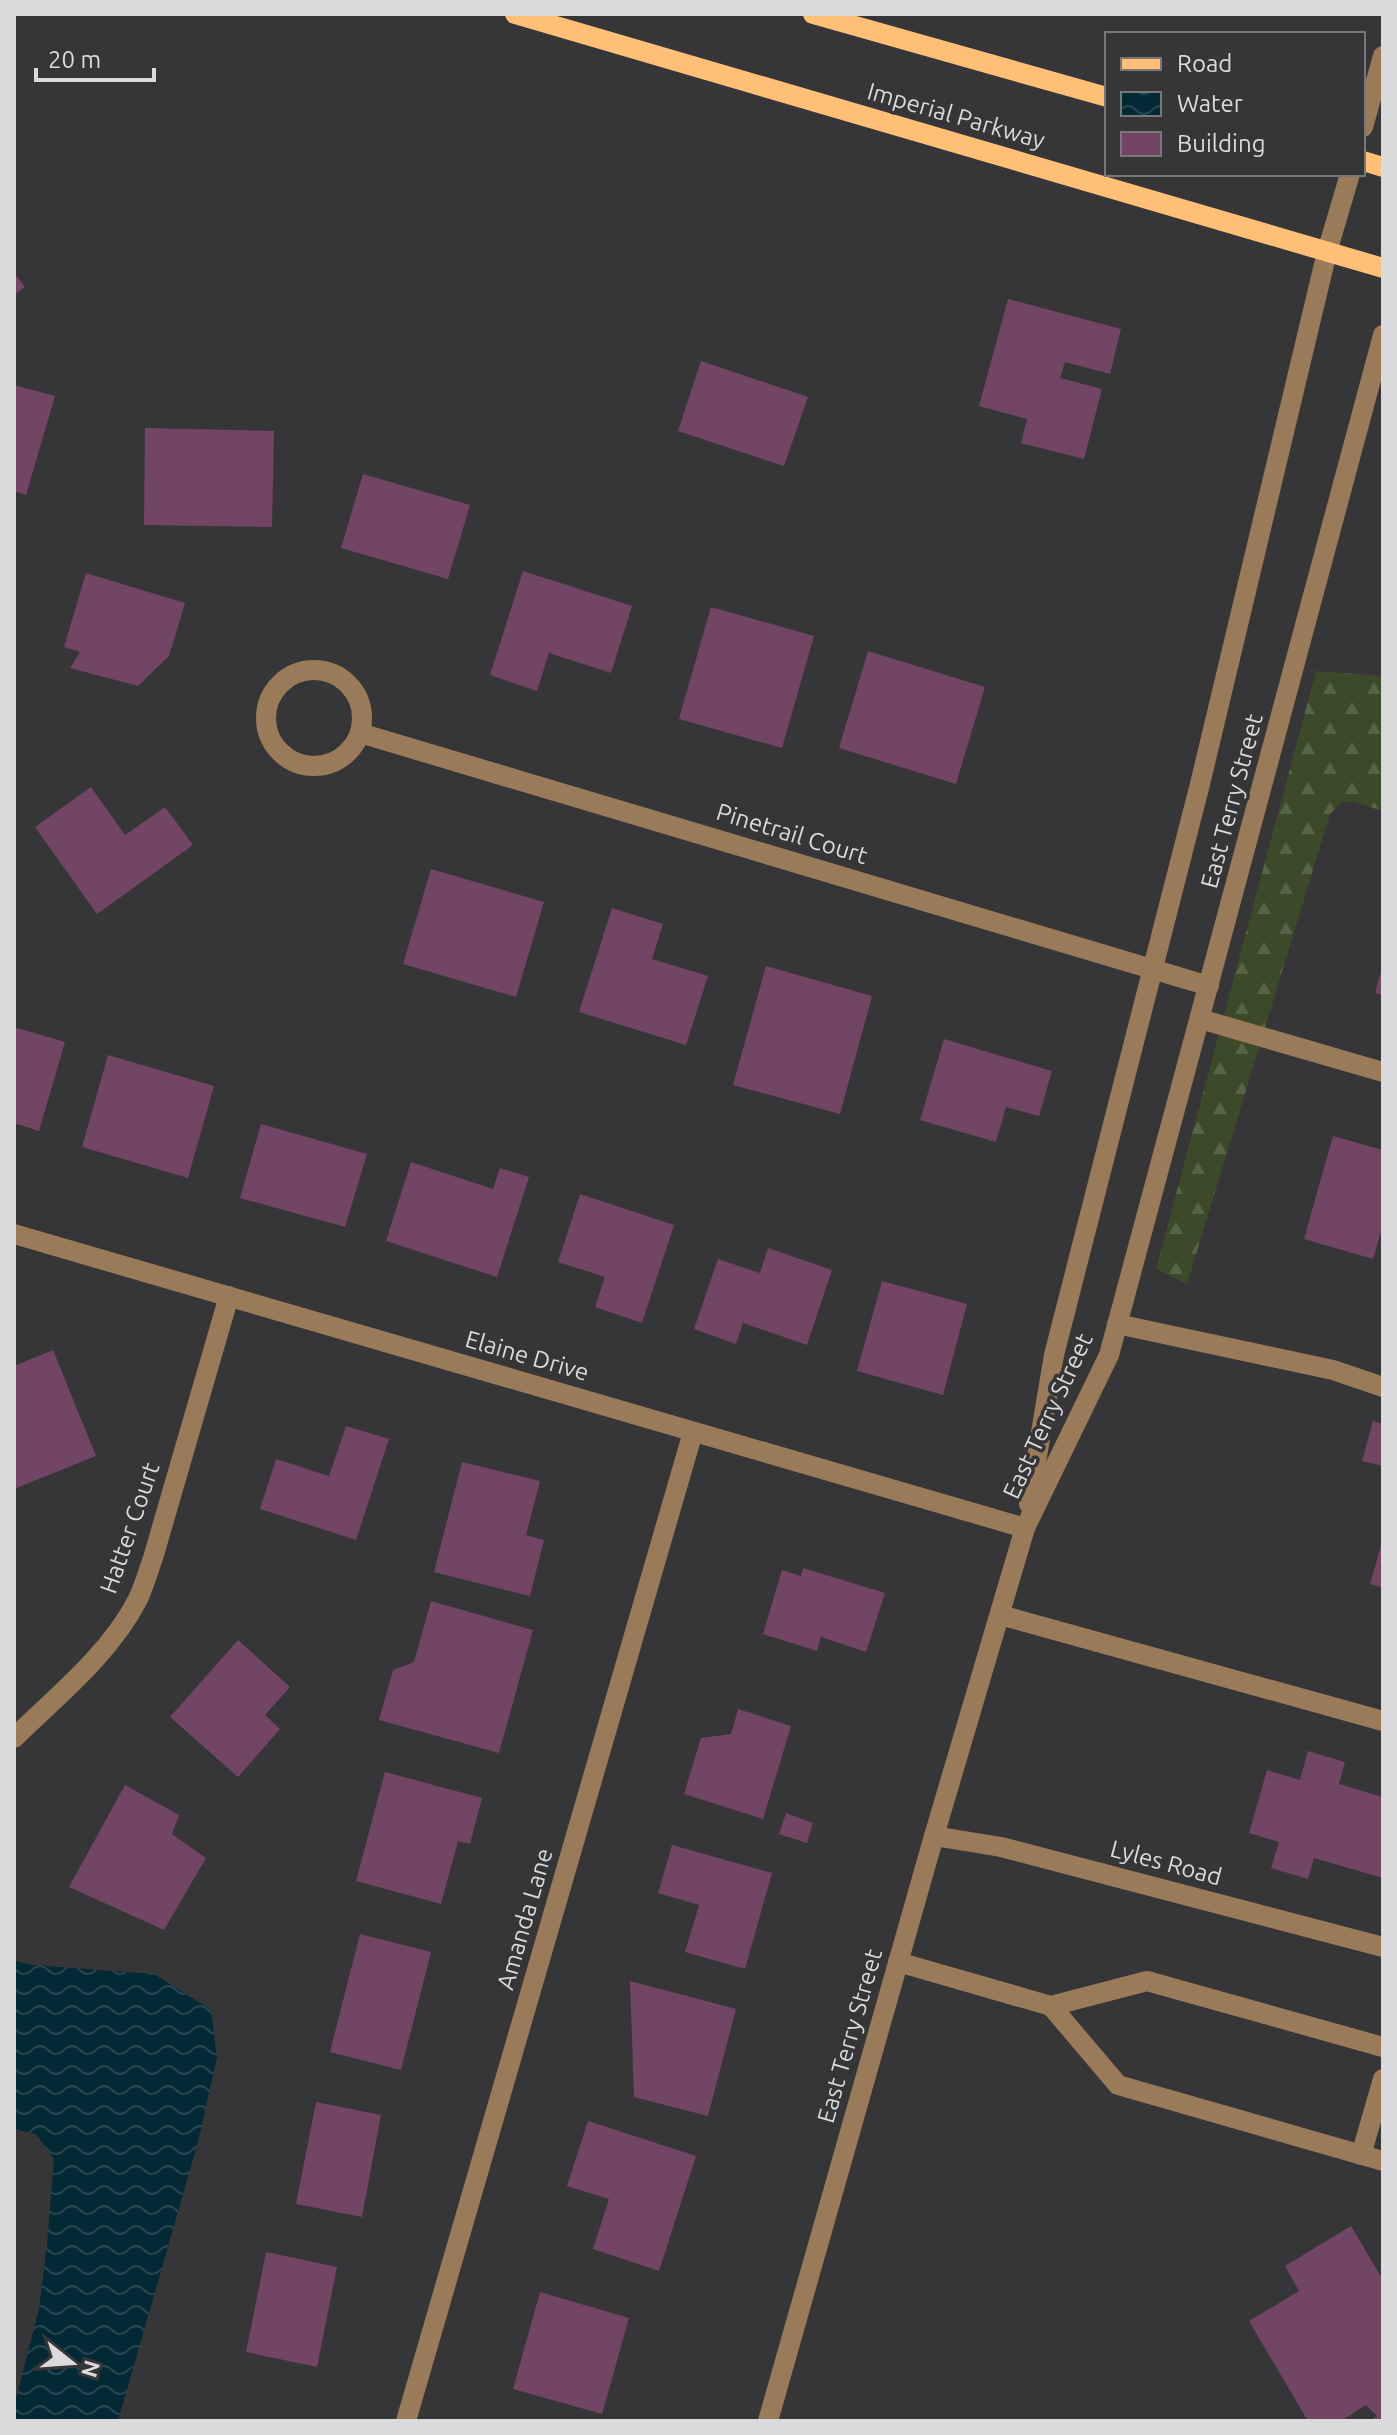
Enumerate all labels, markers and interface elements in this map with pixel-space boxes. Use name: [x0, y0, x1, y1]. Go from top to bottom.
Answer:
scale bar: [36, 32, 154, 82]
legend: [1105, 32, 1365, 176]
text: 20 m: [48, 46, 101, 73]
text: Road: [1177, 50, 1232, 77]
street label: Imperial Parkway: [864, 77, 1048, 154]
text: Water: [1177, 90, 1243, 117]
text: Building: [1177, 130, 1265, 157]
street label: East Terry Street: [1195, 710, 1268, 891]
street label: Pinetrail Court: [713, 798, 871, 869]
street label: Elaine Drive: [462, 1325, 592, 1386]
street label: East Terry Street: [997, 1328, 1098, 1503]
street label: Hatter Court: [95, 1458, 165, 1597]
street label: Lyles Road: [1107, 1835, 1225, 1890]
street label: Amanda Lane: [491, 1845, 558, 1993]
street label: East Terry Street: [812, 1945, 887, 2126]
north arrow: [32, 2323, 112, 2403]
text: N: [77, 2357, 106, 2381]

